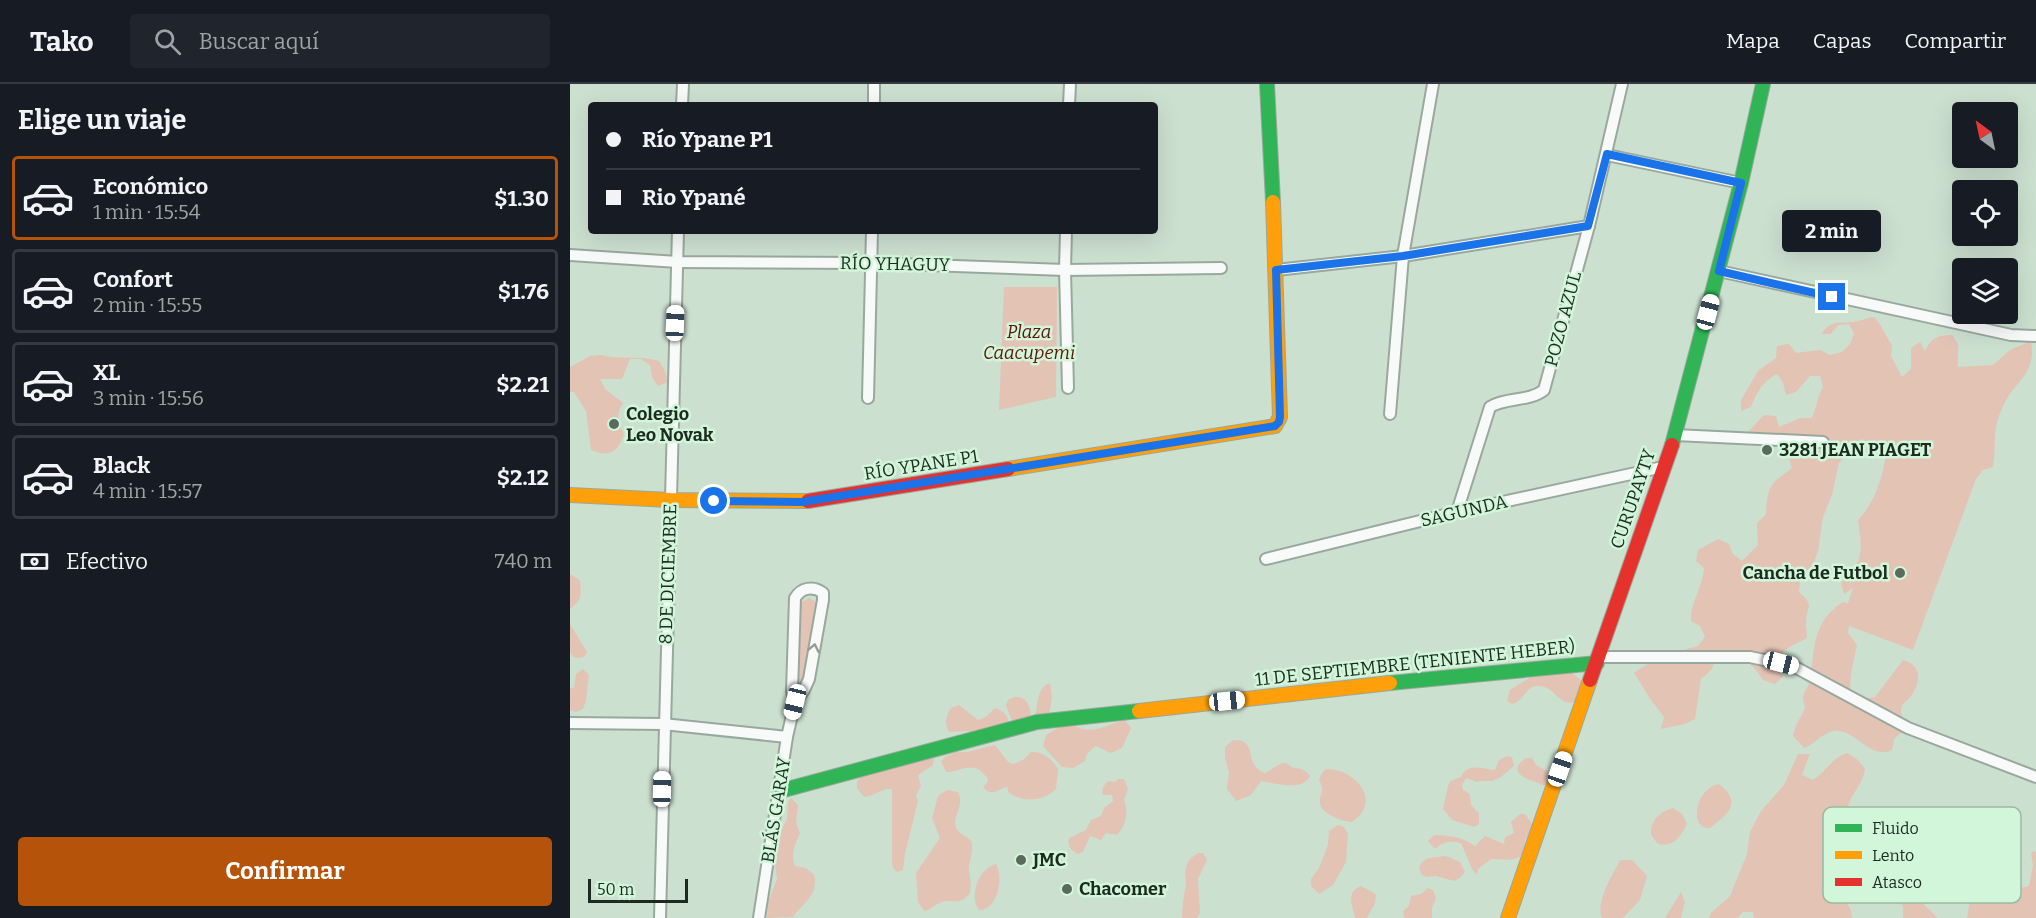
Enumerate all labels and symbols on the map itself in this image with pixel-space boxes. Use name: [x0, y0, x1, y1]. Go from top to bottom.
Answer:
north arrow: [1952, 102, 2018, 168]
callout: 2 min: [1782, 210, 1882, 252]
street label: RÍO YHAGUY: [840, 251, 951, 276]
street label: POZO AZUL: [1540, 269, 1586, 369]
route end: [1818, 283, 1845, 310]
car: [1695, 292, 1721, 332]
car: [665, 305, 685, 341]
park label: Plaza Caacupemi: [983, 321, 1075, 364]
place label: Colegio Leo Novak: [626, 403, 714, 446]
marker: Colegio Leo Novak: [607, 417, 621, 431]
place label: 3281 JEAN PIAGET: [1779, 439, 1931, 461]
marker: 3281 JEAN PIAGET: [1760, 443, 1774, 457]
street label: RÍO YPANE P1: [862, 444, 980, 485]
street label: CURUPAYTY: [1606, 446, 1660, 552]
route start: [700, 487, 727, 514]
street label: SAGUNDA: [1418, 490, 1510, 532]
street label: 8 DE DICIEMBRE: [655, 503, 681, 645]
place label: Cancha de Futbol: [1742, 562, 1888, 584]
marker: Cancha de Futbol: [1893, 566, 1907, 580]
street label: 11 DE SEPTIEMBRE (TENIENTE HEBER): [1254, 635, 1576, 691]
one-way arrow: [808, 643, 820, 653]
car: [1761, 650, 1801, 676]
car: [782, 682, 808, 722]
car: [1208, 690, 1246, 712]
car: [1546, 749, 1574, 789]
street label: BLÁS GARAY: [757, 755, 795, 865]
car: [653, 771, 671, 807]
legend: [1823, 807, 2021, 903]
text: Fluido: [1872, 819, 1919, 838]
text: Lento: [1872, 846, 1914, 865]
place label: JMC: [1032, 849, 1066, 871]
marker: JMC: [1014, 853, 1028, 867]
text: Atasco: [1872, 873, 1922, 892]
scale bar: [588, 876, 688, 904]
place label: Chacomer: [1079, 878, 1167, 900]
marker: Chacomer: [1060, 882, 1074, 896]

